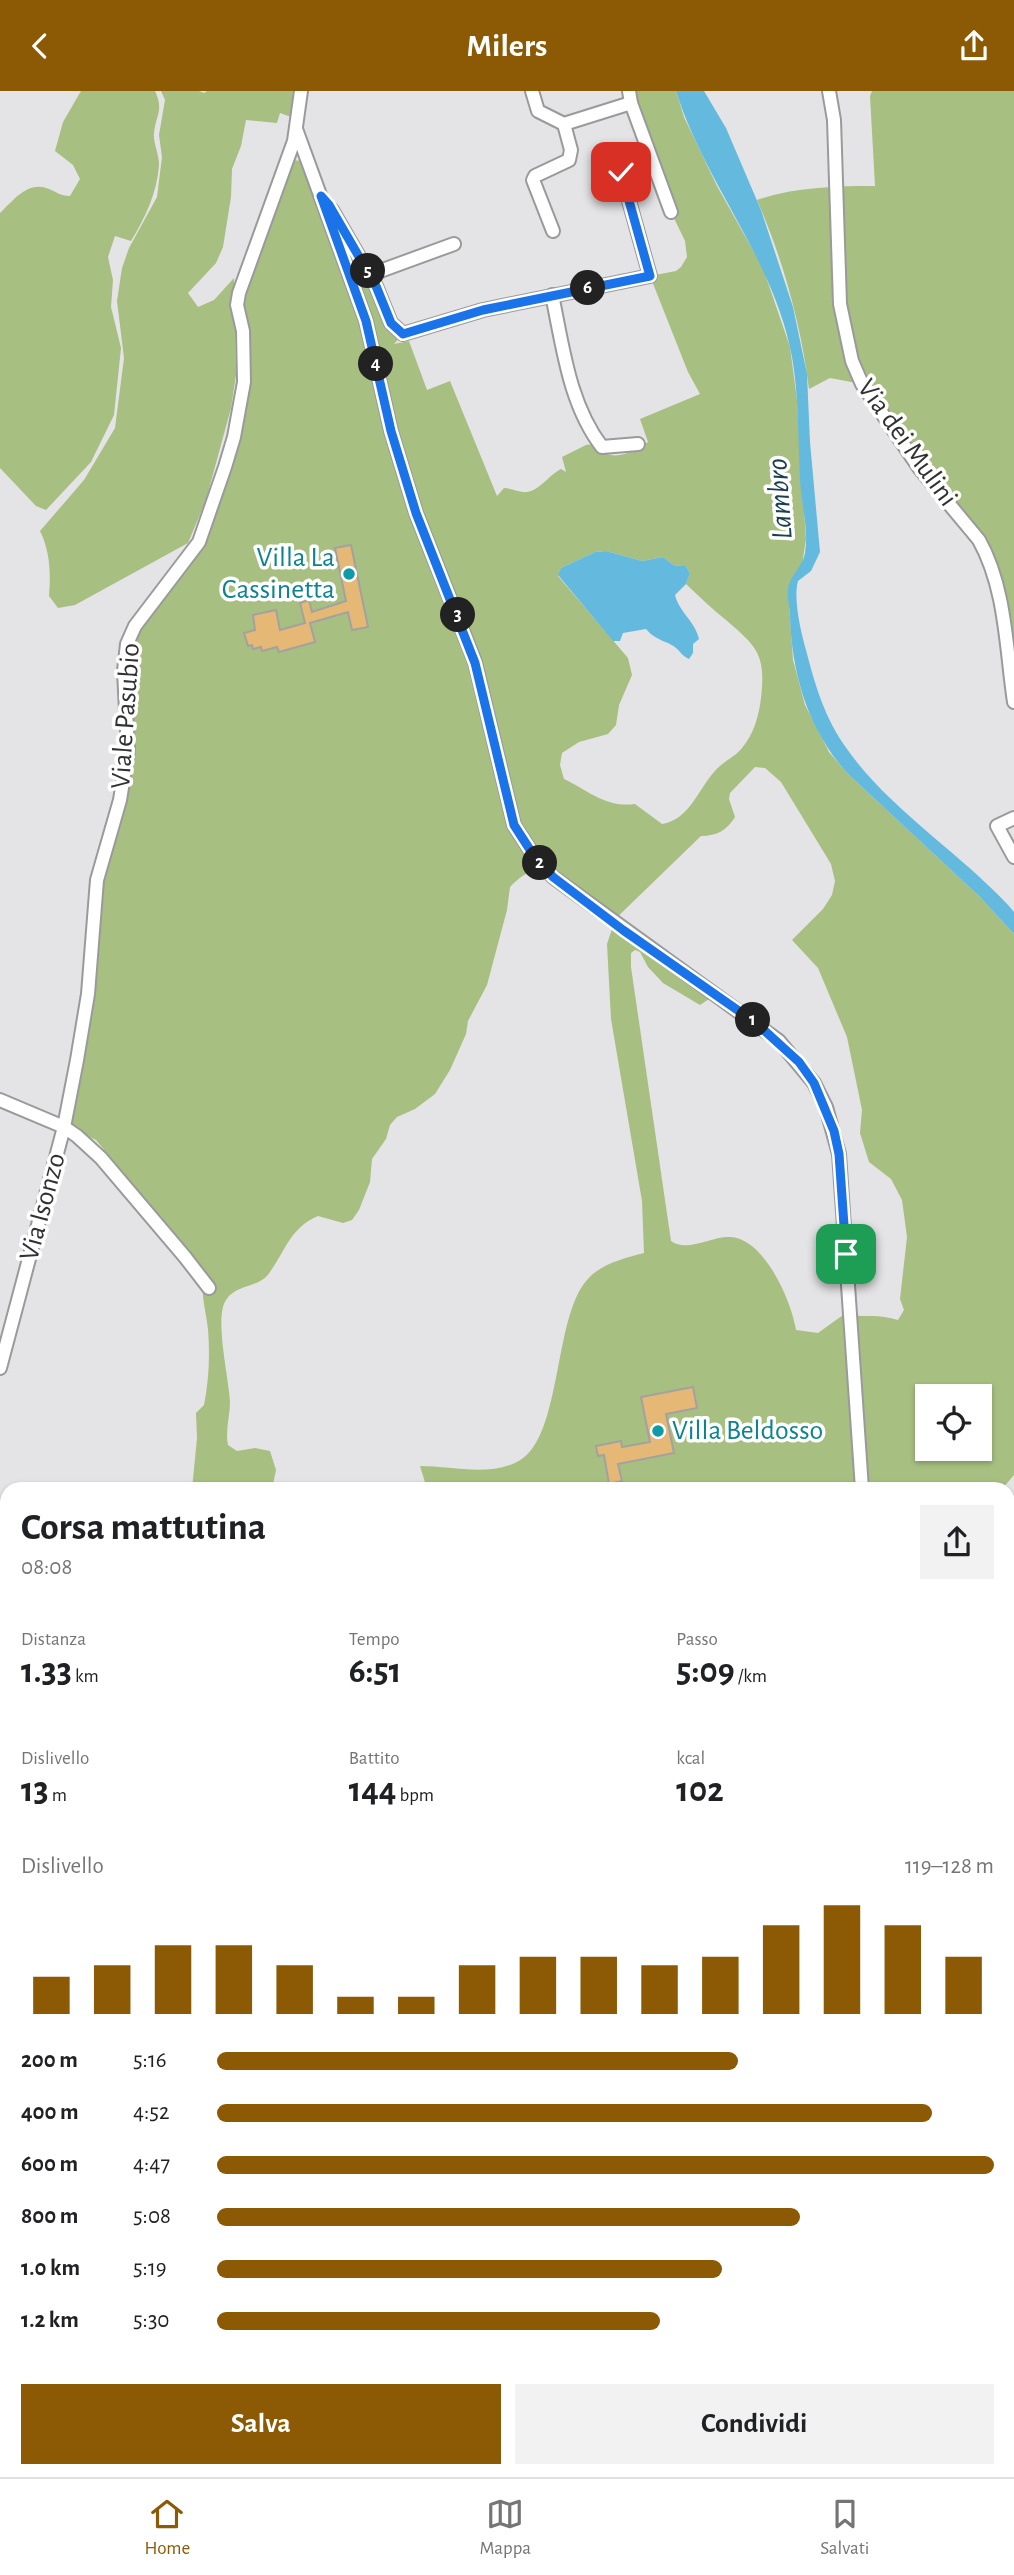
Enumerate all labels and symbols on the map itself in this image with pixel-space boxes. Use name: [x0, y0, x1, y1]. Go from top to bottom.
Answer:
pin: [591, 142, 651, 202]
pin: 5: [350, 253, 386, 289]
pin: 6: [570, 271, 606, 305]
pin: 4: [358, 347, 394, 381]
street label: Via dei Mulini: [852, 374, 962, 512]
water label: Lambro: [762, 457, 798, 541]
place label: Villa La Cassinetta: [222, 544, 335, 604]
marker: Villa La Cassinetta: [341, 566, 357, 582]
pin: 3: [440, 597, 476, 633]
street label: Viale Pasubio: [107, 642, 145, 790]
pin: 2: [522, 845, 558, 881]
pin: 1: [736, 1003, 770, 1037]
street label: Via Isonzo: [15, 1150, 71, 1264]
pin: [816, 1224, 876, 1284]
place label: Villa Beldosso: [672, 1417, 823, 1445]
marker: Villa Beldosso: [650, 1423, 666, 1439]

